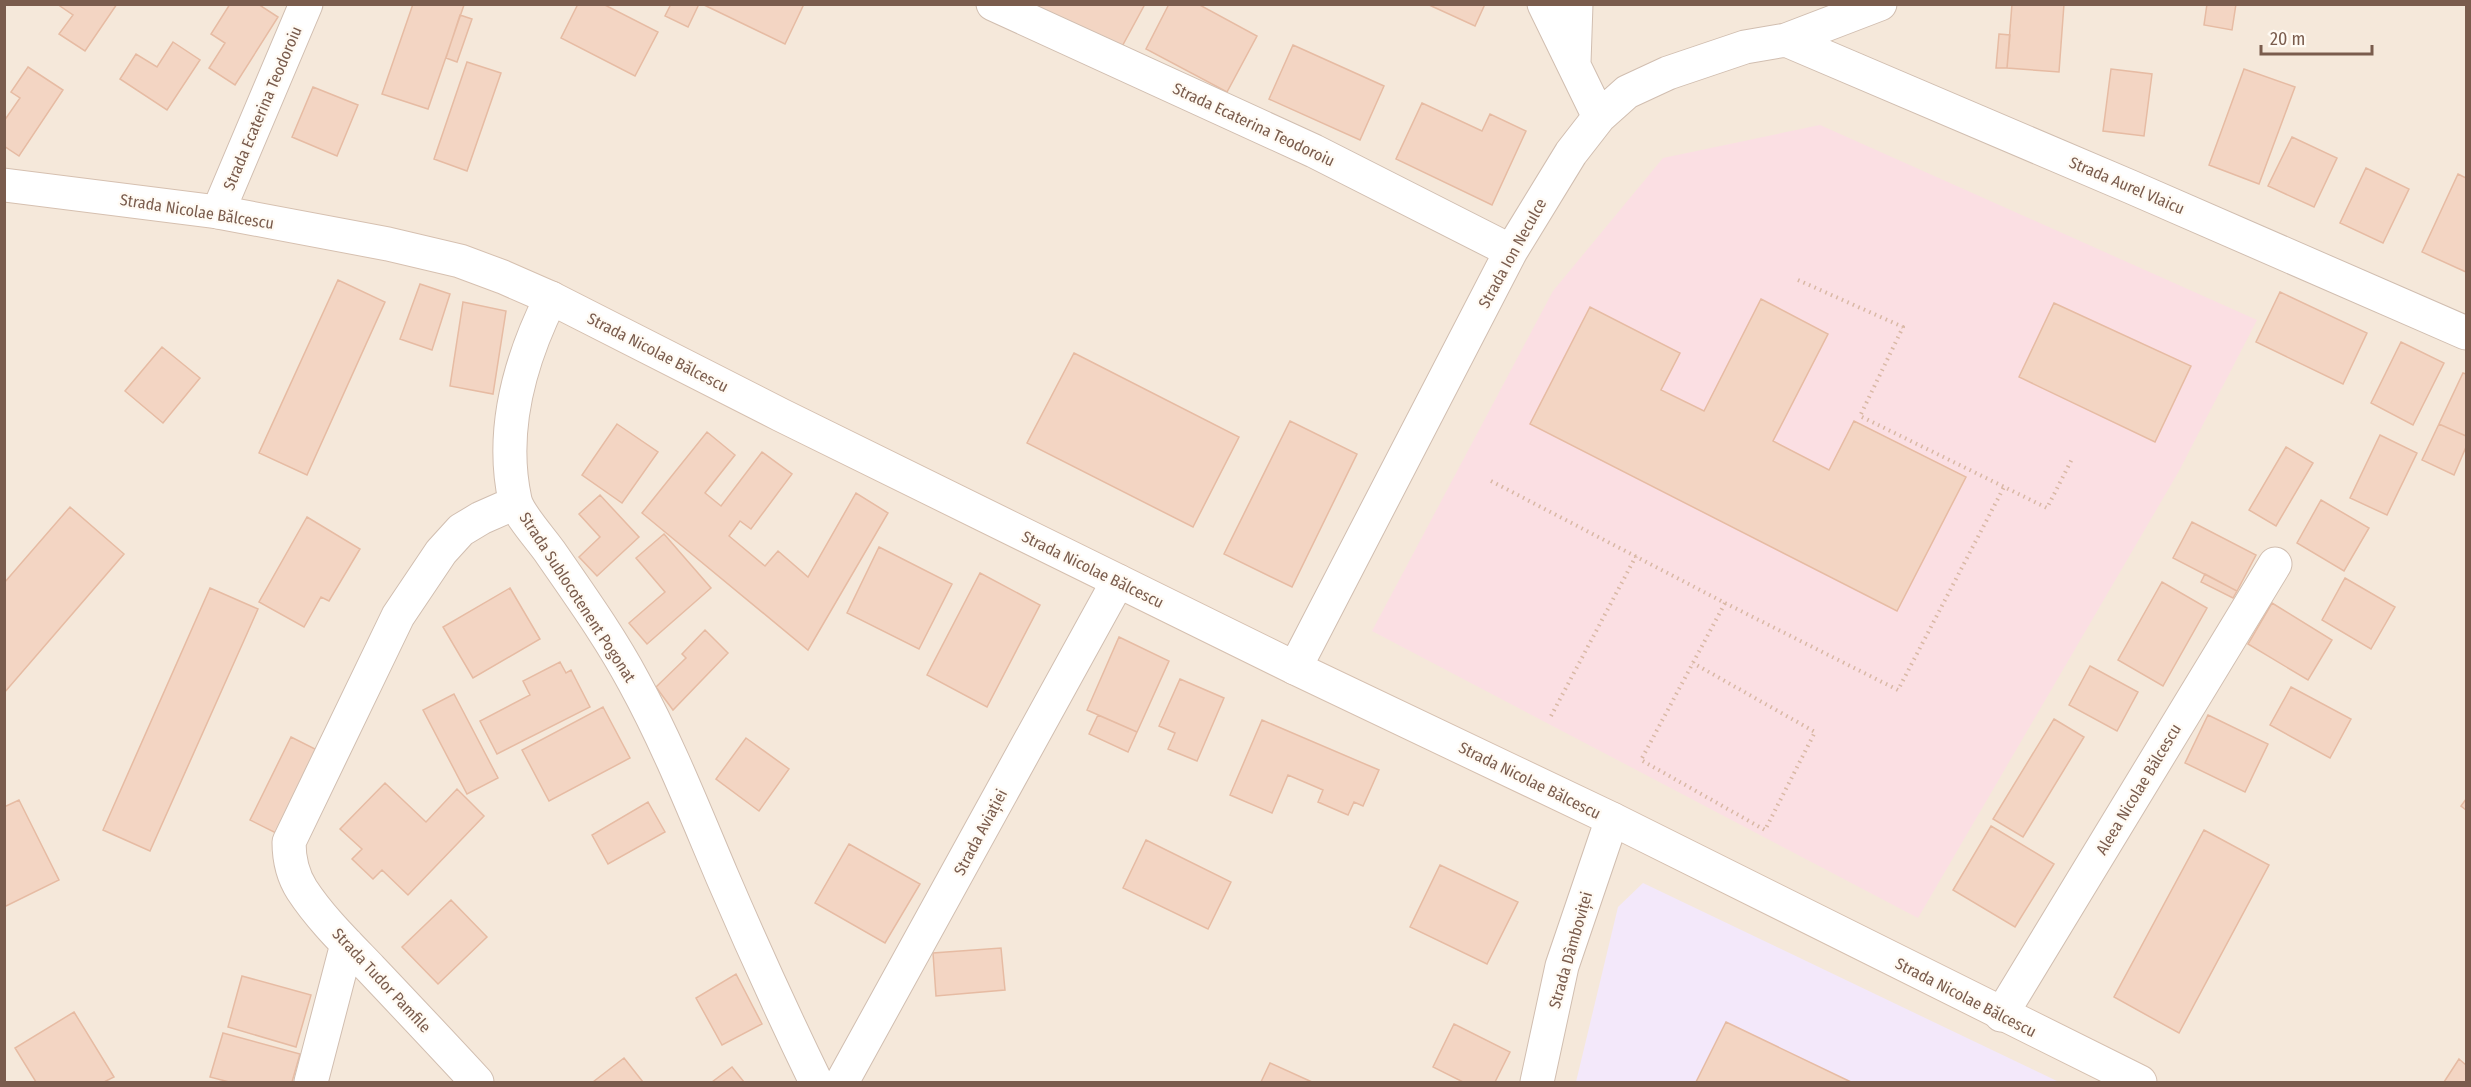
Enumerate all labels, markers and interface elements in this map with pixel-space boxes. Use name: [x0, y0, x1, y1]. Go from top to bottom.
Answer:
scale bar: [2261, 18, 2372, 56]
street label: Strada Ecaterina Teodoroiu: [219, 23, 306, 193]
text: 20 m: [2270, 28, 2305, 50]
street label: Strada Ecaterina Teodoroiu: [1170, 79, 1338, 170]
street label: Strada Aurel Vlaicu: [2066, 153, 2187, 218]
street label: Strada Nicolae Bălcescu: [119, 190, 275, 233]
street label: Strada Ion Neculce: [1474, 195, 1550, 311]
street label: Strada Nicolae Bălcescu: [584, 309, 731, 396]
street label: Strada Sublocotenent Pogonat: [515, 509, 640, 686]
street label: Strada Nicolae Bălcescu: [1019, 527, 1167, 612]
street label: Aleea Nicolae Bălcescu: [2092, 720, 2185, 858]
street label: Strada Nicolae Bălcescu: [1456, 738, 1604, 823]
street label: Strada Aviației: [950, 786, 1012, 879]
street label: Strada Dâmboviței: [1545, 890, 1597, 1011]
street label: Strada Tudor Pamfile: [328, 924, 435, 1037]
street label: Strada Nicolae Bălcescu: [1892, 954, 2039, 1041]

